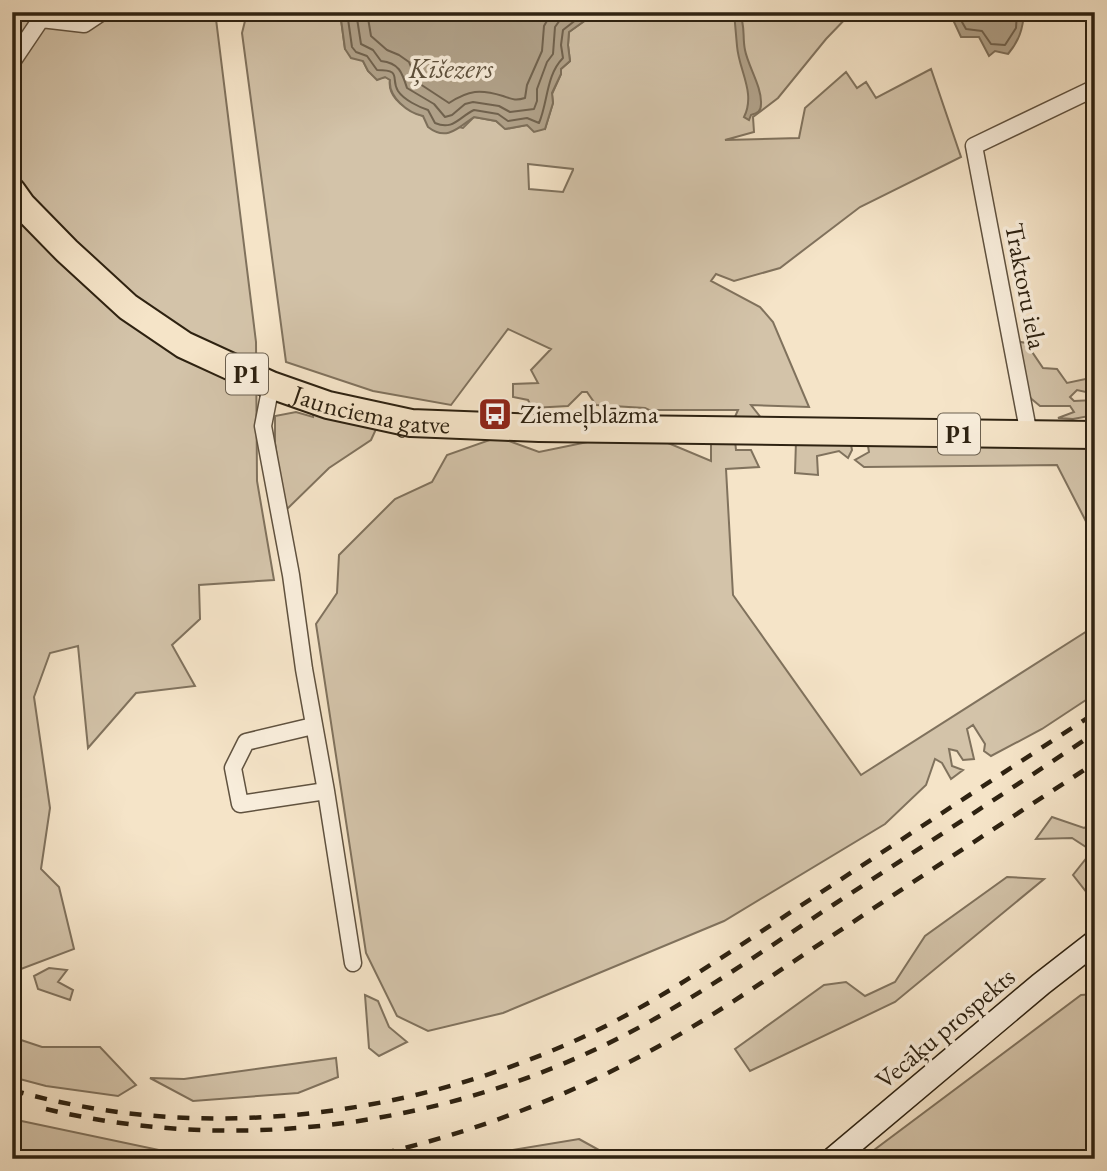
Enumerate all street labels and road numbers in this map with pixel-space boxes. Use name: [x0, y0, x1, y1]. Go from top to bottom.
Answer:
street label: Traktoru iela: [997, 220, 1055, 353]
road number: P1: [226, 354, 268, 394]
street label: Jaunciema gatve: [286, 376, 451, 442]
road number: P1: [938, 414, 980, 454]
street label: Vecāķu prospekts: [868, 960, 1022, 1096]

